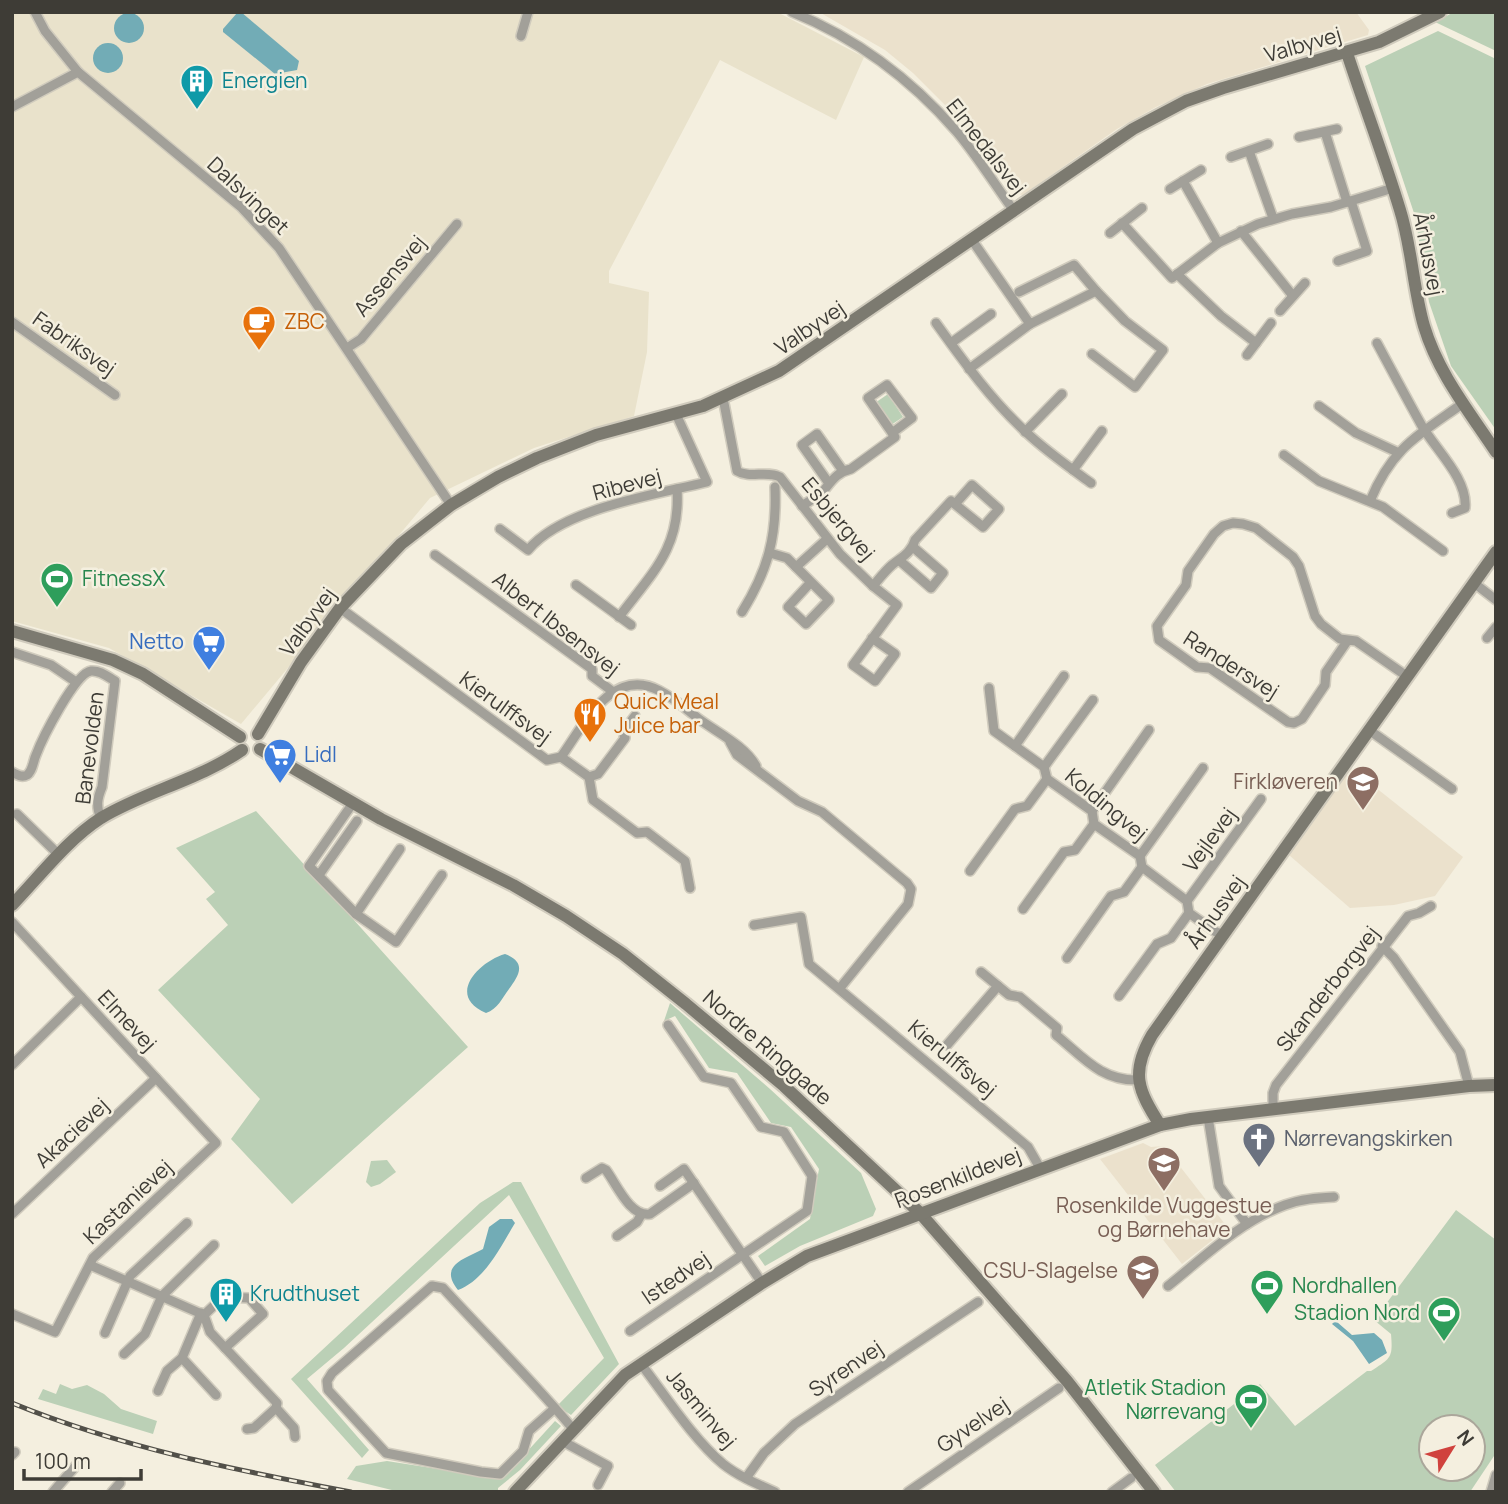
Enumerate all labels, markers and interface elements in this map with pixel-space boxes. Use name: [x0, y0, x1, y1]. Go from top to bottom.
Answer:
street label: Valbyvej: [1261, 20, 1345, 68]
building icon: Energien: [178, 62, 216, 111]
place label: Energien: [222, 66, 308, 94]
street label: Elmedalsvej: [941, 93, 1033, 200]
street label: Dalsvinget: [202, 150, 296, 240]
street label: Århusvej: [1407, 210, 1451, 298]
street label: Assensvej: [347, 229, 432, 322]
street label: Valbyvej: [769, 293, 850, 361]
cafe icon: ZBC: [240, 303, 278, 352]
street label: Fabriksvej: [27, 304, 122, 382]
place label: ZBC: [284, 307, 325, 335]
street label: Ribevej: [589, 461, 664, 507]
street label: Esbjergvej: [796, 471, 882, 566]
sports icon: FitnessX: [38, 560, 76, 609]
place label: FitnessX: [82, 564, 166, 592]
street label: Albert Ibsensvej: [487, 565, 626, 682]
street label: Valbyvej: [273, 581, 342, 662]
supermarket icon: Netto: [190, 623, 228, 672]
street label: Randersvej: [1178, 624, 1285, 705]
place label: Netto: [129, 627, 184, 655]
street label: Kierulffsvej: [454, 664, 557, 750]
place label: Quick Meal Juice bar: [614, 687, 719, 739]
street label: Banevolden: [68, 690, 110, 806]
restaurant icon: Quick Meal Juice bar: [571, 695, 609, 744]
supermarket icon: Lidl: [261, 736, 299, 785]
place label: Lidl: [304, 740, 337, 768]
street label: Koldingvej: [1060, 762, 1154, 847]
school or university icon: Firkløveren: [1344, 763, 1382, 812]
place label: Firkløveren: [1233, 767, 1338, 795]
street label: Vejlevej: [1176, 801, 1242, 877]
street label: Århusvej: [1179, 869, 1251, 954]
street label: Skanderborgvej: [1269, 920, 1385, 1057]
street label: Nordre Ringgade: [697, 983, 838, 1111]
street label: Elmevej: [92, 984, 163, 1057]
street label: Kierulffsvej: [903, 1013, 1003, 1103]
street label: Akacievej: [28, 1091, 114, 1174]
church icon: Nørrevangskirken: [1240, 1120, 1278, 1169]
place label: Nørrevangskirken: [1284, 1124, 1453, 1152]
street label: Rosenkildevej: [890, 1140, 1025, 1214]
school or university icon: Rosenkilde Vuggestue og Børnehave: [1145, 1144, 1183, 1193]
street label: Kastanievej: [77, 1153, 178, 1250]
place label: Rosenkilde Vuggestue og Børnehave: [1056, 1191, 1272, 1243]
street label: Istedvej: [636, 1244, 715, 1310]
school or university icon: CSU-Slagelse: [1124, 1252, 1162, 1301]
place label: CSU-Slagelse: [983, 1256, 1118, 1284]
sports icon: Nordhallen: [1248, 1267, 1286, 1316]
place label: Nordhallen: [1292, 1271, 1397, 1299]
building icon: Krudthuset: [207, 1275, 245, 1324]
place label: Krudthuset: [250, 1279, 360, 1307]
sports icon: Stadion Nord: [1425, 1294, 1463, 1343]
place label: Stadion Nord: [1294, 1298, 1420, 1326]
street label: Syrenvej: [803, 1333, 888, 1403]
street label: Jasminvej: [660, 1363, 743, 1454]
place label: Atletik Stadion Nørrevang: [1084, 1373, 1226, 1425]
sports icon: Atletik Stadion Nørrevang: [1232, 1381, 1270, 1430]
street label: Gyvelvej: [931, 1390, 1014, 1458]
north arrow: [1417, 1413, 1487, 1483]
text: N: [1451, 1424, 1480, 1451]
scale bar: [24, 1438, 142, 1482]
text: 100 m: [35, 1447, 91, 1475]

